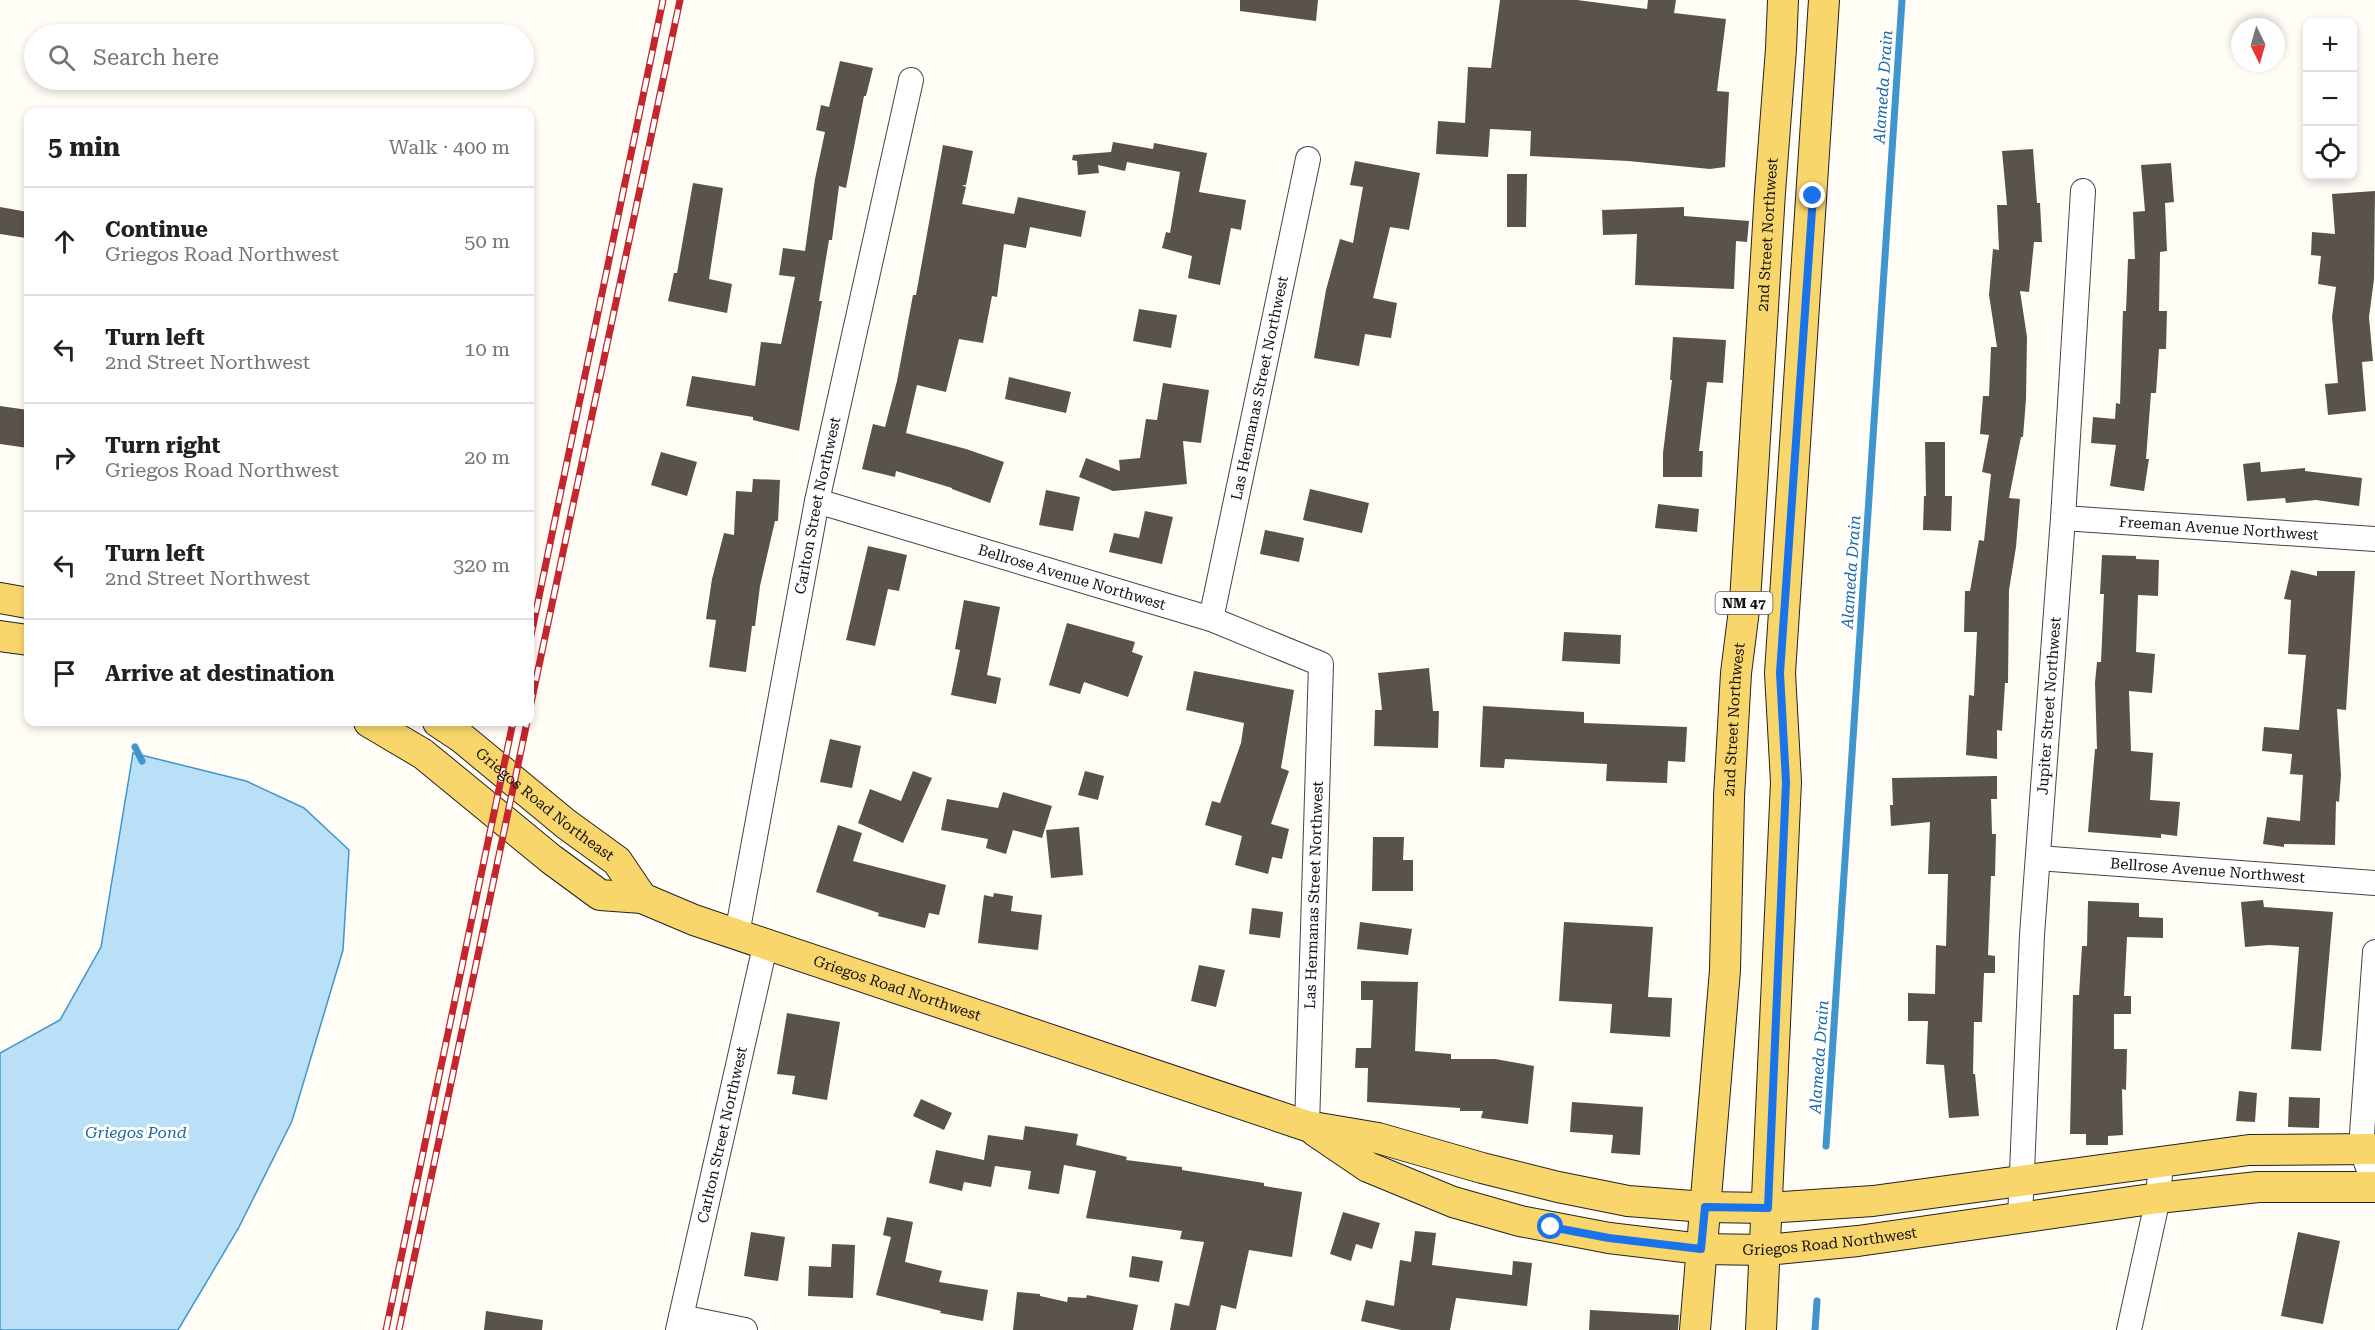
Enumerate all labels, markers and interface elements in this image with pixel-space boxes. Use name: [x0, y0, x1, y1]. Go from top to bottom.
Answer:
north arrow: [2231, 18, 2285, 72]
map controls: [2303, 18, 2357, 180]
button: +: [2303, 18, 2357, 72]
search box: [24, 24, 534, 90]
water label: Alameda Drain: [1869, 30, 1896, 145]
icon: search: [45, 41, 78, 74]
text: Search here: [93, 45, 219, 70]
button: −: [2303, 72, 2357, 126]
button: locate: [2303, 126, 2357, 180]
text: 5 min: [48, 132, 120, 162]
text: Walk · 400 m: [389, 135, 510, 159]
street label: 2nd Street Northwest: [1754, 157, 1782, 312]
route end: [1799, 182, 1825, 208]
text: Continue: [105, 217, 208, 242]
icon: ahead: [48, 225, 81, 258]
text: 50 m: [464, 229, 510, 253]
text: Griegos Road Northwest: [105, 242, 339, 266]
street label: Las Hermanas Street Northwest: [1227, 274, 1292, 502]
text: Turn left: [105, 325, 205, 350]
icon: left: [48, 333, 81, 366]
text: 10 m: [464, 337, 510, 361]
text: 2nd Street Northwest: [105, 350, 310, 374]
street label: Carlton Street Northwest: [791, 415, 845, 596]
text: Turn right: [105, 433, 220, 458]
icon: right: [48, 441, 81, 474]
text: 20 m: [464, 445, 510, 469]
text: Griegos Road Northwest: [105, 458, 339, 482]
street label: Freeman Avenue Northwest: [2118, 513, 2319, 544]
water label: Alameda Drain: [1837, 515, 1864, 630]
text: Turn left: [105, 541, 205, 566]
street label: Bellrose Avenue Northwest: [976, 541, 1168, 614]
icon: left: [48, 549, 81, 582]
text: 320 m: [453, 553, 510, 577]
text: 2nd Street Northwest: [105, 566, 310, 590]
road number: NM 47: [1716, 592, 1772, 614]
street label: Jupiter Street Northwest: [2033, 616, 2065, 796]
street label: 2nd Street Northwest: [1720, 641, 1749, 797]
icon: arrive: [48, 657, 81, 690]
text: Arrive at destination: [105, 661, 334, 686]
street label: Griegos Road Northeast: [472, 744, 618, 865]
street label: Las Hermanas Street Northwest: [1301, 780, 1327, 1009]
street label: Bellrose Avenue Northwest: [2110, 854, 2306, 887]
street label: Griegos Road Northwest: [811, 952, 984, 1025]
water label: Alameda Drain: [1805, 1000, 1832, 1115]
street label: Carlton Street Northwest: [693, 1045, 751, 1225]
water label: Griegos Pond: [85, 1123, 187, 1142]
route start: [1537, 1213, 1563, 1239]
street label: Griegos Road Northwest: [1742, 1224, 1919, 1259]

